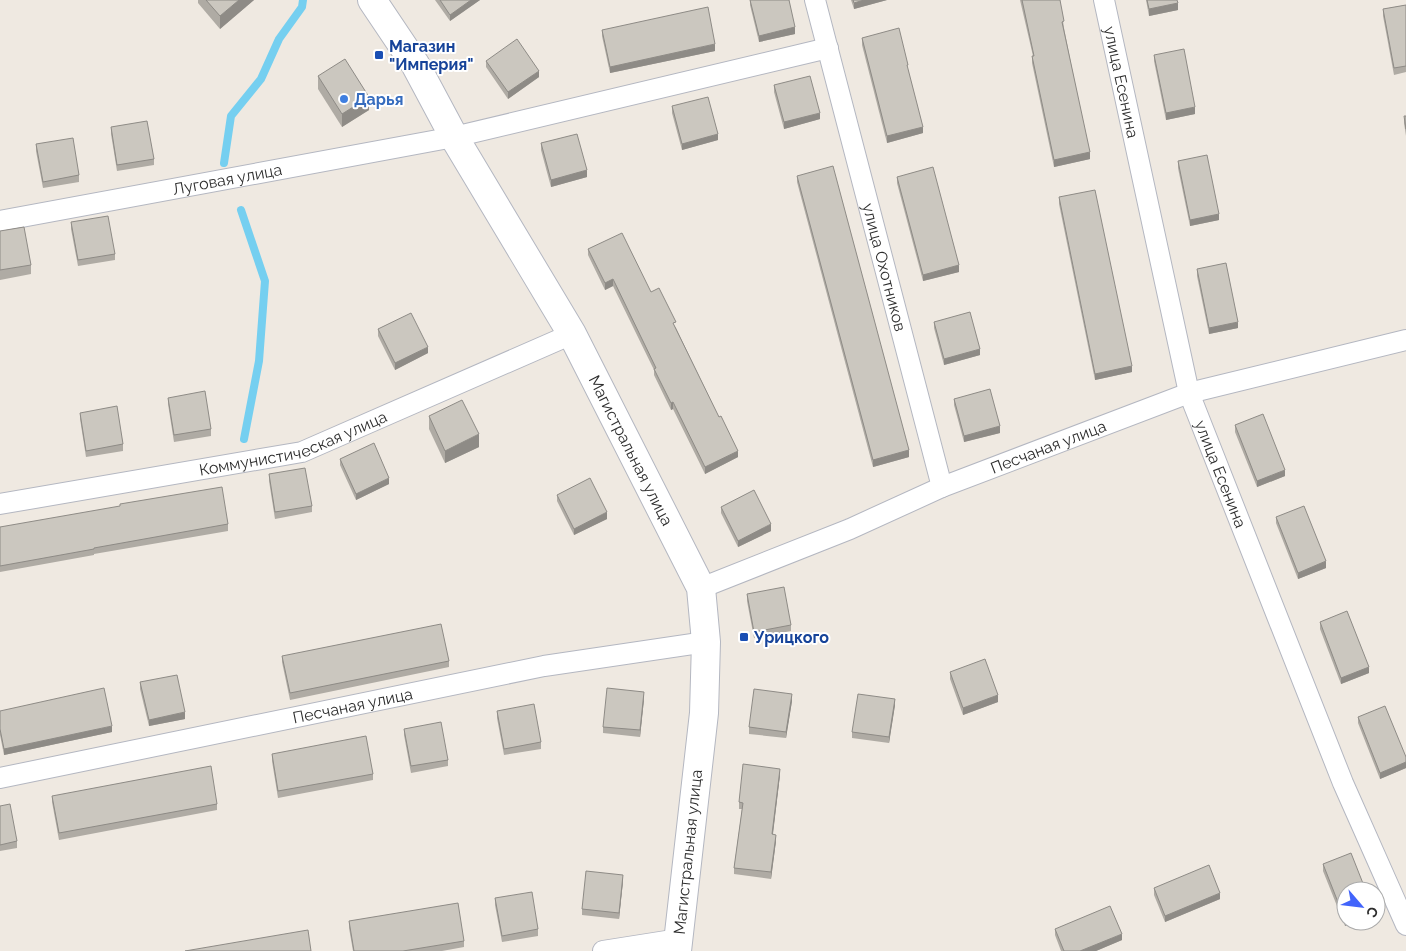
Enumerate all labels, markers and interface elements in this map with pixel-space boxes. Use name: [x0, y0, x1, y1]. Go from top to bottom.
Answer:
street label: улица Есенина: [1100, 24, 1143, 140]
place label: Магазин "Империя": [389, 37, 474, 74]
marker: Магазин "Империя": [373, 49, 385, 61]
place label: Дарья: [354, 90, 403, 109]
marker: Дарья: [338, 93, 350, 105]
street label: Луговая улица: [171, 160, 283, 198]
street label: улица Охотников: [859, 201, 910, 333]
street label: Магистральная улица: [585, 372, 677, 529]
street label: Коммунистическая улица: [198, 407, 390, 479]
street label: Песчаная улица: [988, 416, 1109, 477]
street label: улица Есенина: [1191, 417, 1251, 530]
place label: Урицкого: [753, 628, 829, 647]
marker: Урицкого: [738, 631, 750, 643]
street label: Песчаная улица: [291, 684, 414, 727]
street label: Магистральная улица: [670, 769, 706, 935]
north arrow: [1336, 881, 1386, 931]
text: С: [1363, 904, 1382, 920]

